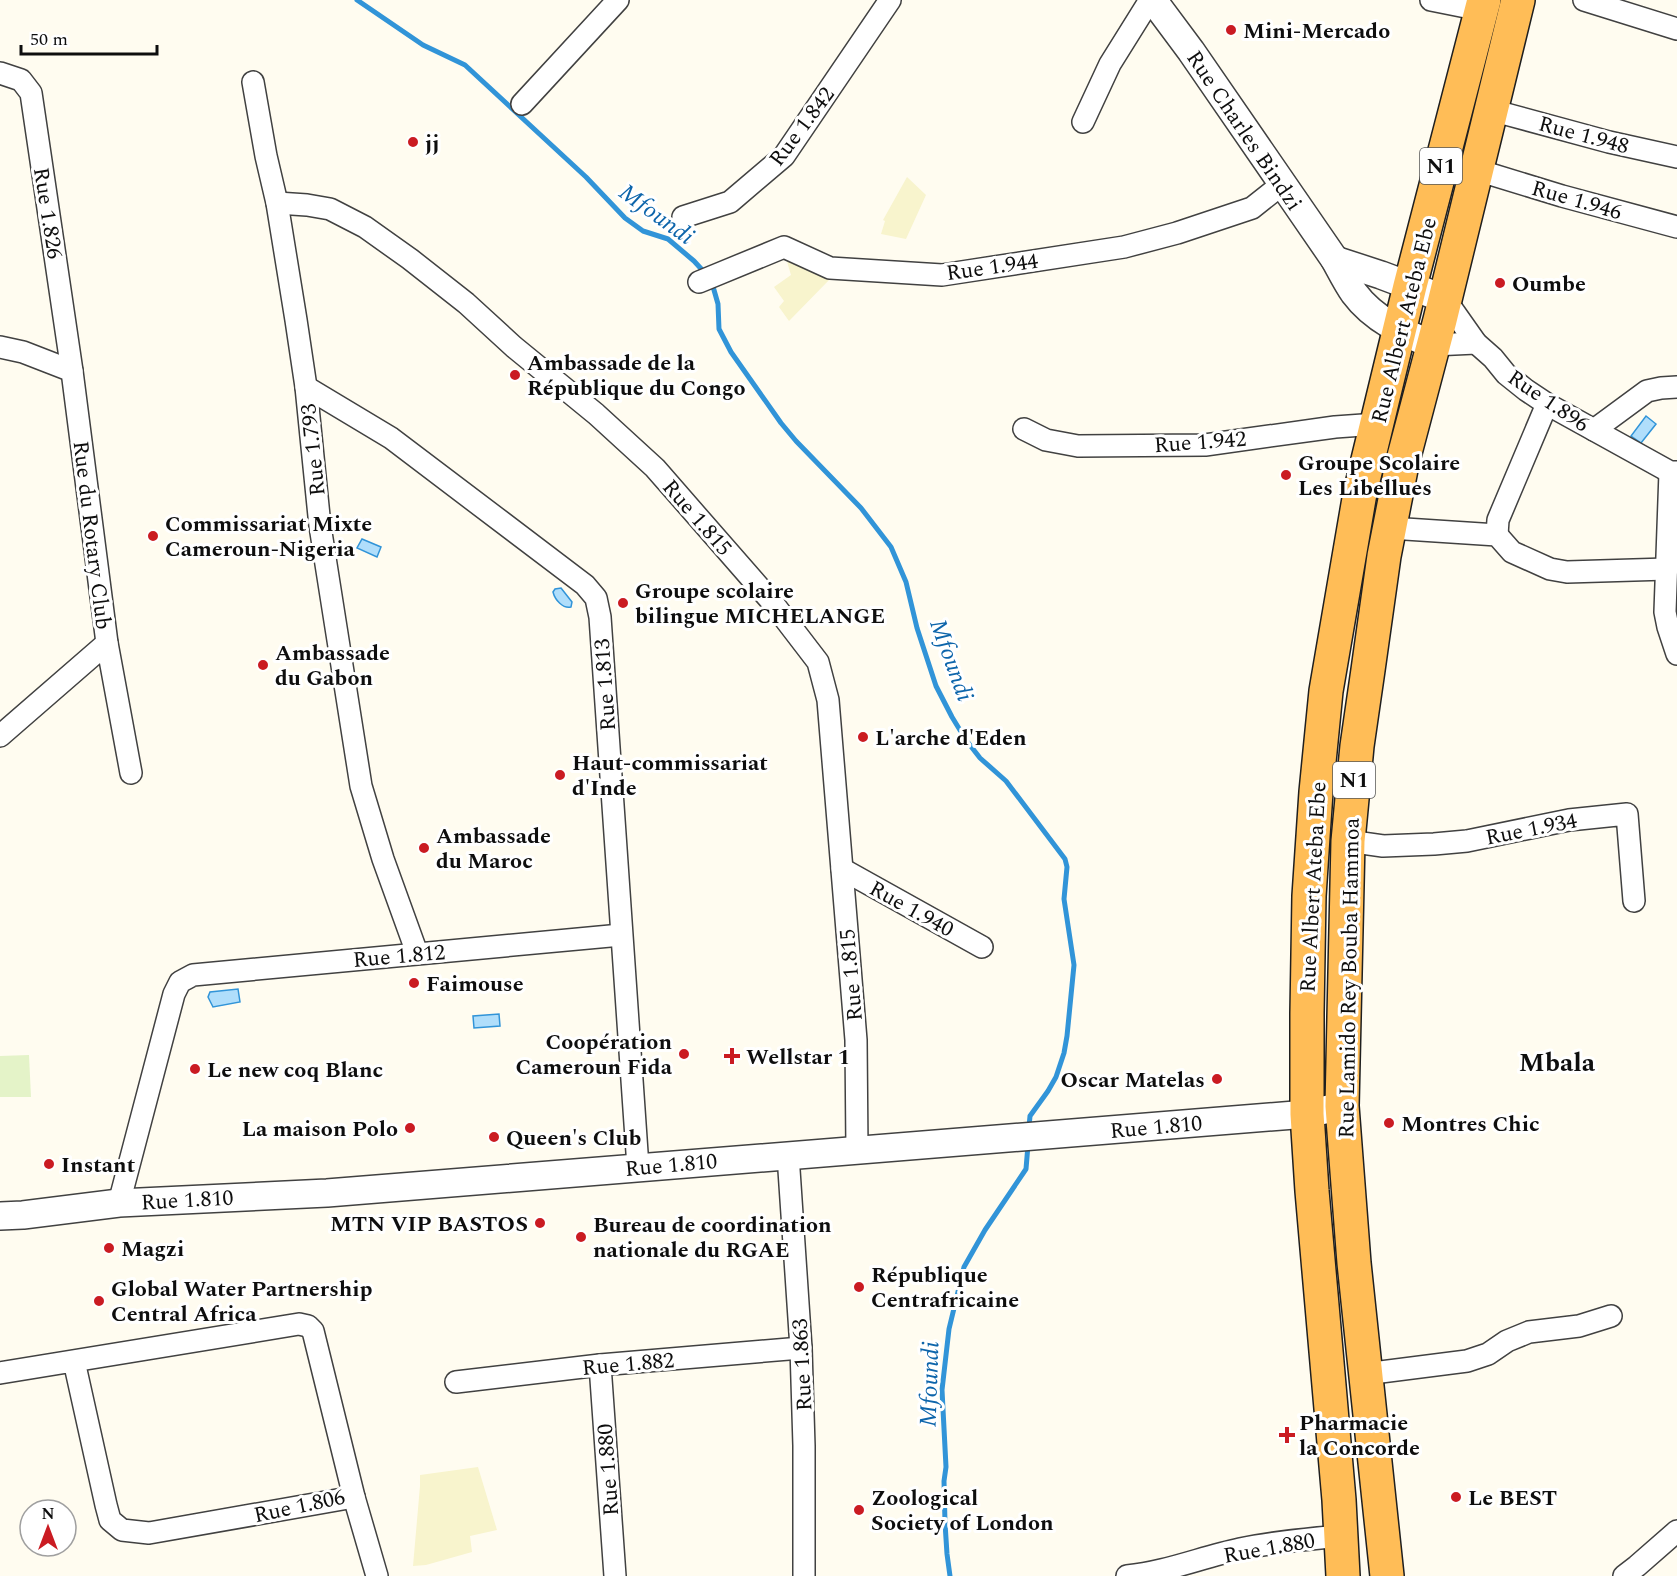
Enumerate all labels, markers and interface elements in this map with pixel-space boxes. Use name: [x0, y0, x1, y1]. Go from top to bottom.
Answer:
place label: Mini-Mercado: [1243, 15, 1390, 48]
scale bar: [21, 18, 158, 56]
marker: Mini-Mercado: [1224, 23, 1238, 37]
text: 50 m: [30, 26, 68, 53]
street label: Rue Charles Bindzi: [1178, 44, 1310, 218]
street label: Rue 1.842: [761, 80, 843, 174]
street label: Rue 1.948: [1535, 108, 1633, 163]
place label: jj: [425, 127, 440, 160]
marker: jj: [406, 135, 420, 149]
road number: N1: [1420, 148, 1462, 184]
street label: Rue 1.826: [24, 165, 71, 262]
street label: Rue 1.946: [1528, 172, 1626, 229]
water label: Mfoundi: [611, 175, 702, 255]
street label: Rue Albert Ateba Ebe: [1363, 214, 1446, 427]
street label: Rue 1.944: [944, 245, 1040, 290]
place label: Oumbe: [1512, 268, 1586, 301]
marker: Oumbe: [1493, 276, 1507, 290]
place label: Ambassade de la République du Congo: [527, 347, 746, 405]
street label: Rue 1.896: [1501, 362, 1596, 441]
marker: Ambassade de la République du Congo: [508, 368, 522, 382]
street label: Rue 1.793: [292, 402, 335, 498]
street label: Rue 1.942: [1153, 423, 1247, 462]
street label: Rue du Rotary Club: [64, 439, 119, 632]
place label: Groupe Scolaire Les Libellues: [1298, 447, 1460, 505]
marker: Groupe Scolaire Les Libellues: [1279, 468, 1293, 482]
street label: Rue 1.815: [654, 472, 740, 564]
place label: Commissariat Mixte Cameroun-Nigeria: [165, 508, 372, 566]
marker: Commissariat Mixte Cameroun-Nigeria: [146, 529, 160, 543]
place label: Groupe scolaire bilingue MICHELANGE: [635, 575, 885, 633]
marker: Groupe scolaire bilingue MICHELANGE: [616, 596, 630, 610]
water label: Mfoundi: [919, 614, 983, 707]
place label: Ambassade du Gabon: [275, 637, 390, 695]
street label: Rue 1.813: [586, 638, 625, 732]
marker: Ambassade du Gabon: [256, 658, 270, 672]
place label: L'arche d'Eden: [875, 722, 1027, 755]
marker: L'arche d'Eden: [856, 730, 870, 744]
place label: Haut-commissariat d'Inde: [572, 747, 768, 805]
road number: N1: [1333, 762, 1375, 798]
marker: Haut-commissariat d'Inde: [553, 768, 567, 782]
street label: Rue Albert Ateba Ebe: [1291, 781, 1336, 993]
street label: Rue 1.934: [1483, 804, 1580, 854]
street label: Rue Lamido Rey Bouba Hammoa: [1330, 817, 1369, 1139]
place label: Ambassade du Maroc: [436, 820, 551, 878]
marker: Ambassade du Maroc: [417, 841, 431, 855]
street label: Rue 1.940: [863, 872, 960, 946]
street label: Rue 1.815: [831, 927, 872, 1022]
street label: Rue 1.812: [352, 936, 447, 977]
place label: Faimouse: [426, 968, 524, 1001]
marker: Faimouse: [407, 976, 421, 990]
place label: Coopération Cameroun Fida: [516, 1026, 673, 1084]
place label: Wellstar 1: [746, 1041, 850, 1074]
district label: Mbala: [1519, 1043, 1596, 1083]
marker: Coopération Cameroun Fida: [677, 1047, 691, 1061]
marker: Wellstar 1: [723, 1047, 741, 1065]
place label: Le new coq Blanc: [207, 1054, 383, 1087]
marker: Le new coq Blanc: [188, 1062, 202, 1076]
place label: Oscar Matelas: [1061, 1064, 1205, 1097]
marker: Oscar Matelas: [1210, 1072, 1224, 1086]
street label: Rue 1.810: [1109, 1107, 1204, 1148]
place label: Montres Chic: [1401, 1108, 1540, 1141]
place label: La maison Polo: [242, 1113, 398, 1146]
marker: Montres Chic: [1382, 1116, 1396, 1130]
marker: La maison Polo: [403, 1121, 417, 1135]
place label: Queen's Club: [506, 1122, 641, 1155]
marker: Queen's Club: [487, 1130, 501, 1144]
street label: Rue 1.810: [624, 1145, 719, 1186]
place label: Instant: [61, 1149, 135, 1182]
marker: Instant: [42, 1157, 56, 1171]
street label: Rue 1.810: [140, 1182, 234, 1219]
place label: MTN VIP BASTOS: [330, 1208, 528, 1241]
place label: Bureau de coordination nationale du RGAE: [593, 1209, 832, 1267]
marker: MTN VIP BASTOS: [533, 1216, 547, 1230]
marker: Bureau de coordination nationale du RGAE: [574, 1230, 588, 1244]
place label: Magzi: [121, 1233, 184, 1266]
marker: Magzi: [102, 1241, 116, 1255]
place label: République Centrafricaine: [871, 1259, 1019, 1317]
place label: Global Water Partnership Central Africa: [111, 1273, 373, 1331]
marker: République Centrafricaine: [852, 1280, 866, 1294]
marker: Global Water Partnership Central Africa: [92, 1294, 106, 1308]
street label: Rue 1.863: [784, 1318, 821, 1412]
water label: Mfoundi: [911, 1340, 949, 1428]
street label: Rue 1.882: [581, 1344, 676, 1385]
place label: Pharmacie la Concorde: [1299, 1407, 1420, 1465]
street label: Rue 1.880: [589, 1423, 628, 1517]
marker: Pharmacie la Concorde: [1280, 1428, 1294, 1442]
street label: Rue 1.806: [251, 1481, 348, 1532]
place label: Zoological Society of London: [871, 1482, 1054, 1540]
place label: Le BEST: [1468, 1482, 1557, 1515]
marker: Le BEST: [1449, 1490, 1463, 1504]
north arrow: [18, 1498, 78, 1558]
text: N: [41, 1502, 55, 1526]
marker: Zoological Society of London: [852, 1503, 866, 1517]
street label: Rue 1.880: [1221, 1524, 1318, 1573]

